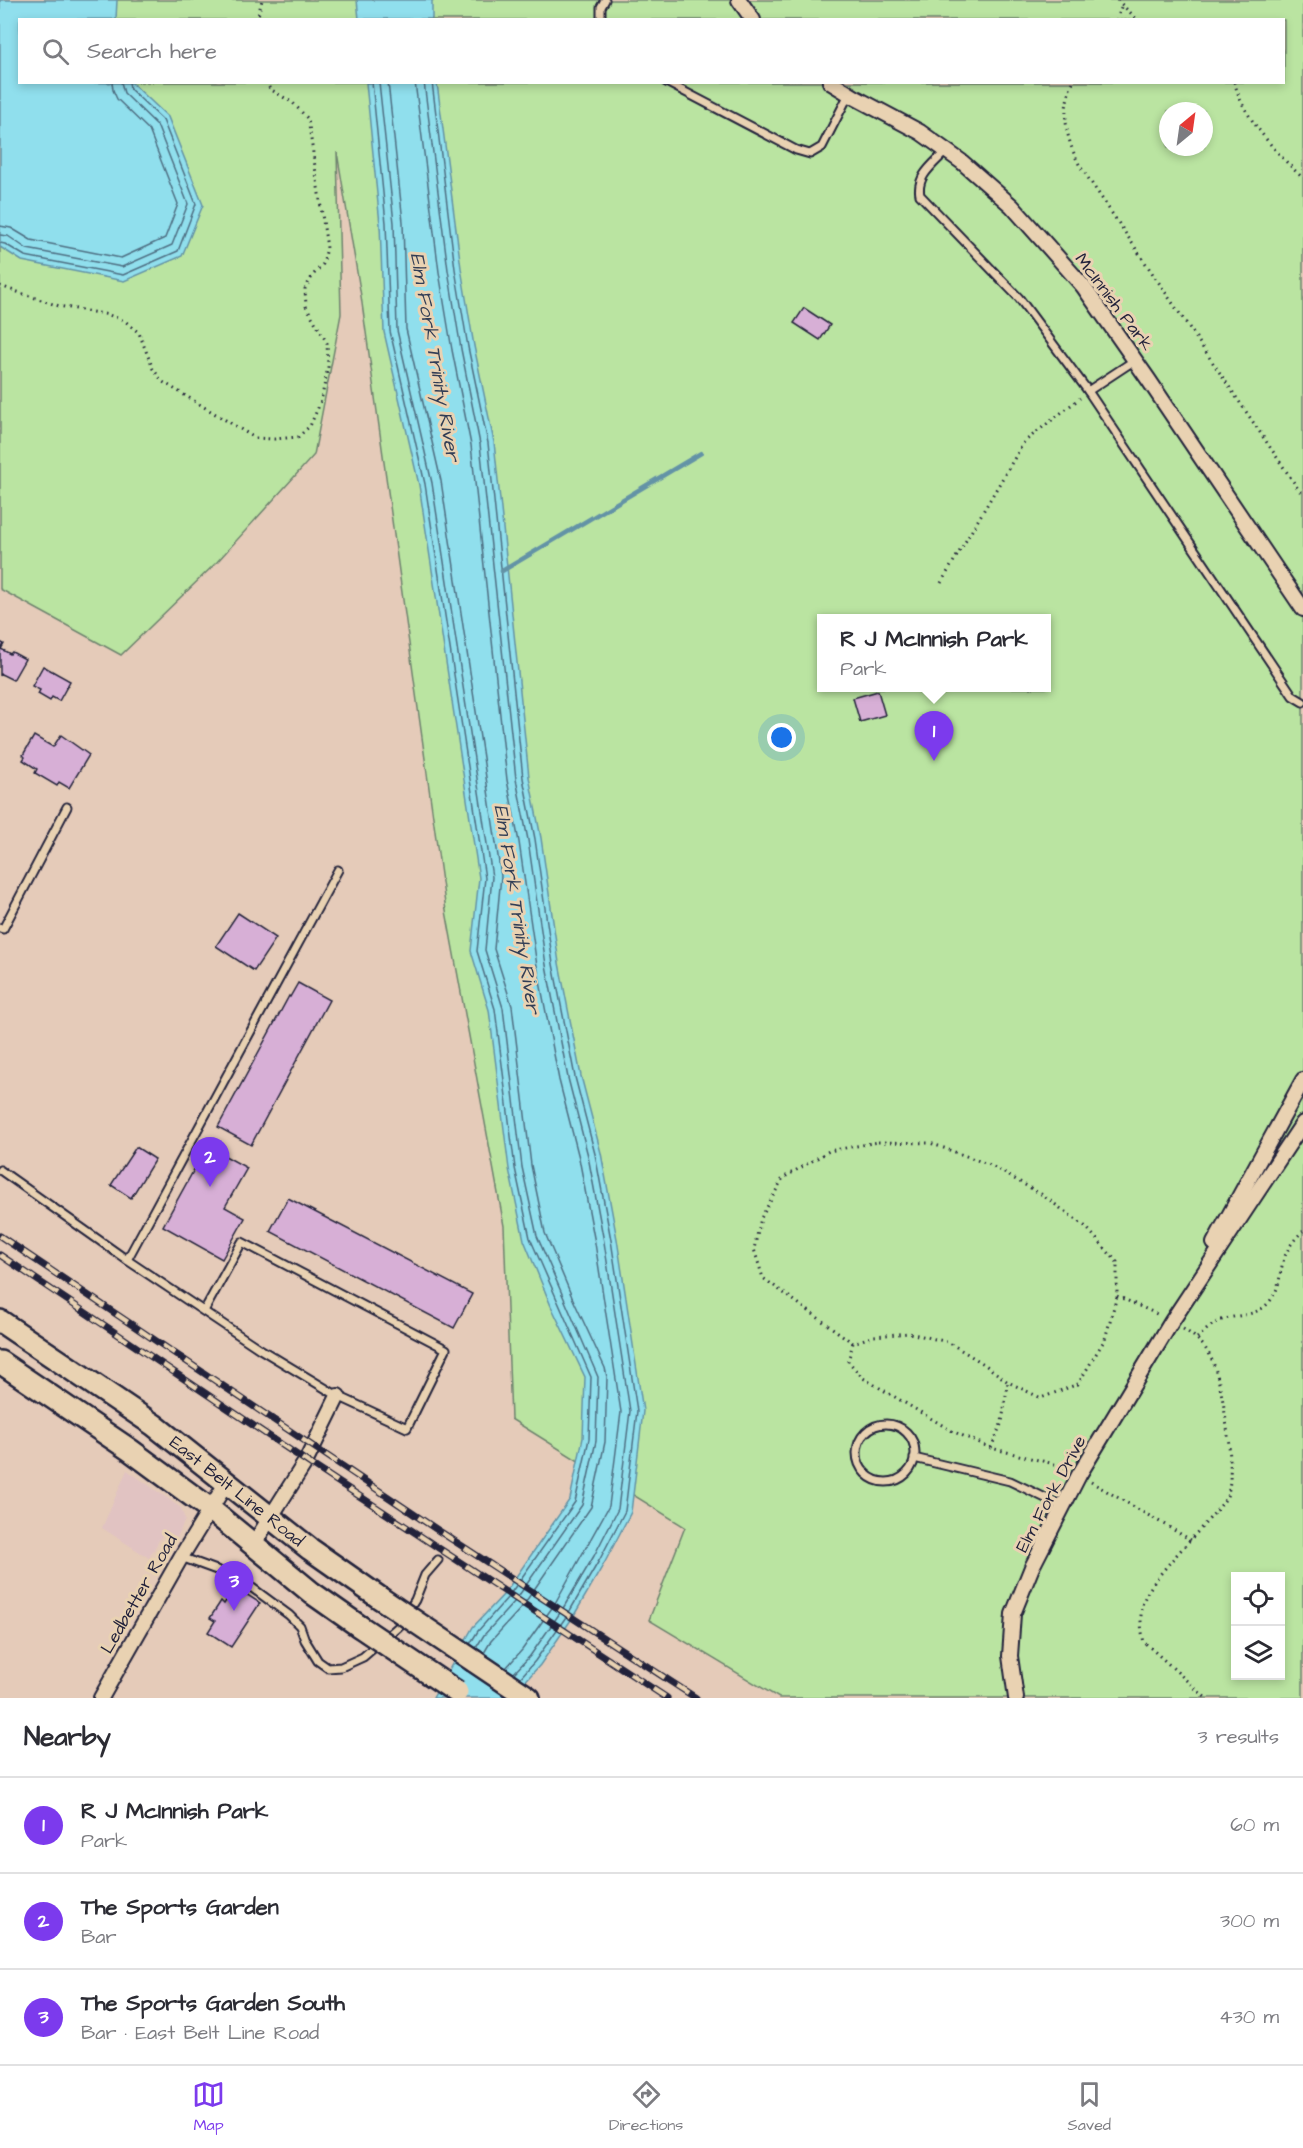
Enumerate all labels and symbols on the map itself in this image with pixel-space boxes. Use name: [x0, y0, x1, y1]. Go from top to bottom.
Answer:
north arrow: [1159, 102, 1213, 156]
street label: McInnish Park: [1069, 248, 1159, 356]
water label: Elm Fork Trinity River: [402, 251, 467, 465]
pin: 1: [914, 712, 954, 761]
your location: [767, 723, 796, 752]
water label: Elm Fork Trinity River: [486, 803, 548, 1018]
pin: 2: [190, 1138, 230, 1187]
street label: East Belt Line Road: [164, 1430, 310, 1552]
street label: Elm Fork Drive: [1010, 1431, 1092, 1557]
street label: Ledbetter Road: [95, 1530, 183, 1658]
pin: 3: [214, 1562, 254, 1611]

